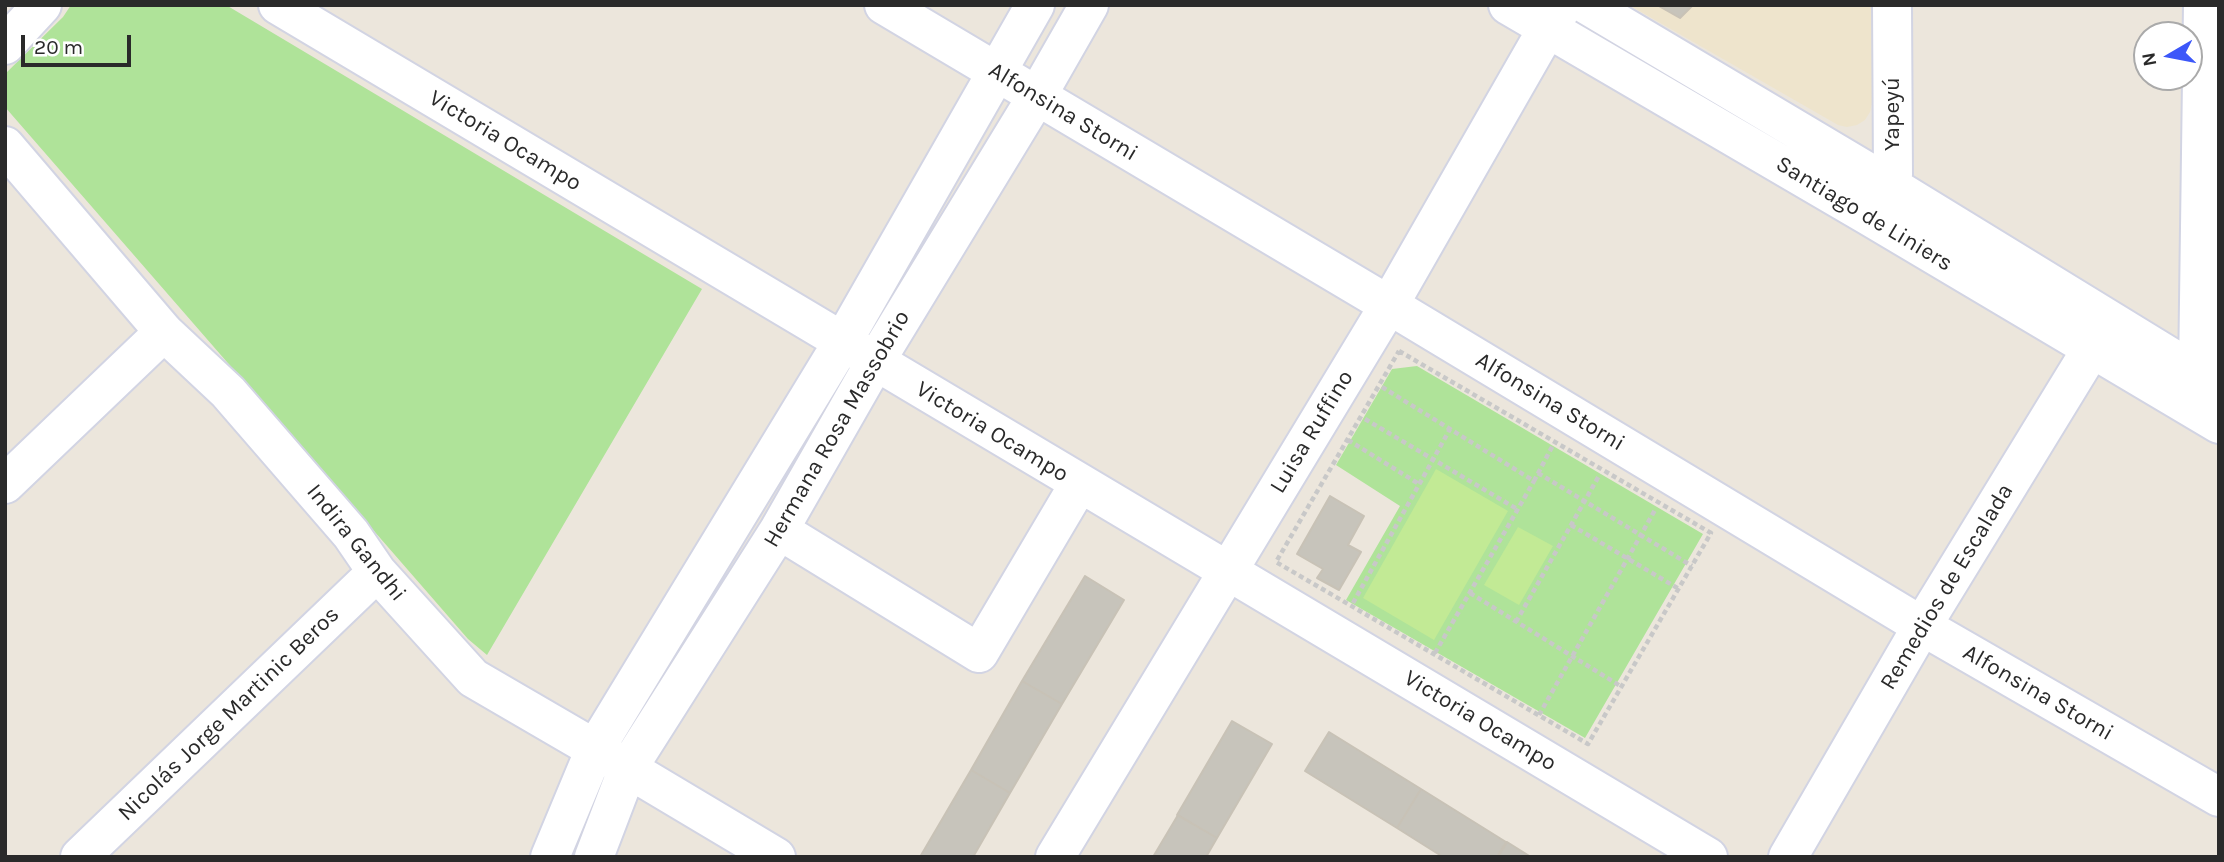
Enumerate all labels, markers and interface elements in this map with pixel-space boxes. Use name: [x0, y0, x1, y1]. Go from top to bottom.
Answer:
scale bar: [24, 21, 135, 65]
north arrow: [2133, 21, 2203, 91]
text: 20 m: [34, 35, 83, 59]
text: N: [2137, 51, 2161, 68]
street label: Alfonsina Storni: [983, 57, 1143, 167]
street label: Yapeyú: [1878, 77, 1906, 151]
street label: Victoria Ocampo: [424, 85, 586, 197]
street label: Santiago de Liniers: [1771, 150, 1957, 278]
street label: Hermana Rosa Massobrio: [758, 306, 916, 552]
street label: Alfonsina Storni: [1470, 347, 1630, 457]
street label: Luisa Ruffino: [1264, 365, 1360, 499]
street label: Victoria Ocampo: [911, 376, 1073, 488]
street label: Indira Gandhi: [300, 479, 412, 607]
street label: Remedios de Escalada: [1874, 479, 2020, 695]
street label: Nicolás Jorge Martinic Beros: [113, 601, 345, 827]
street label: Alfonsina Storni: [1958, 639, 2118, 747]
street label: Victoria Ocampo: [1399, 665, 1561, 777]

